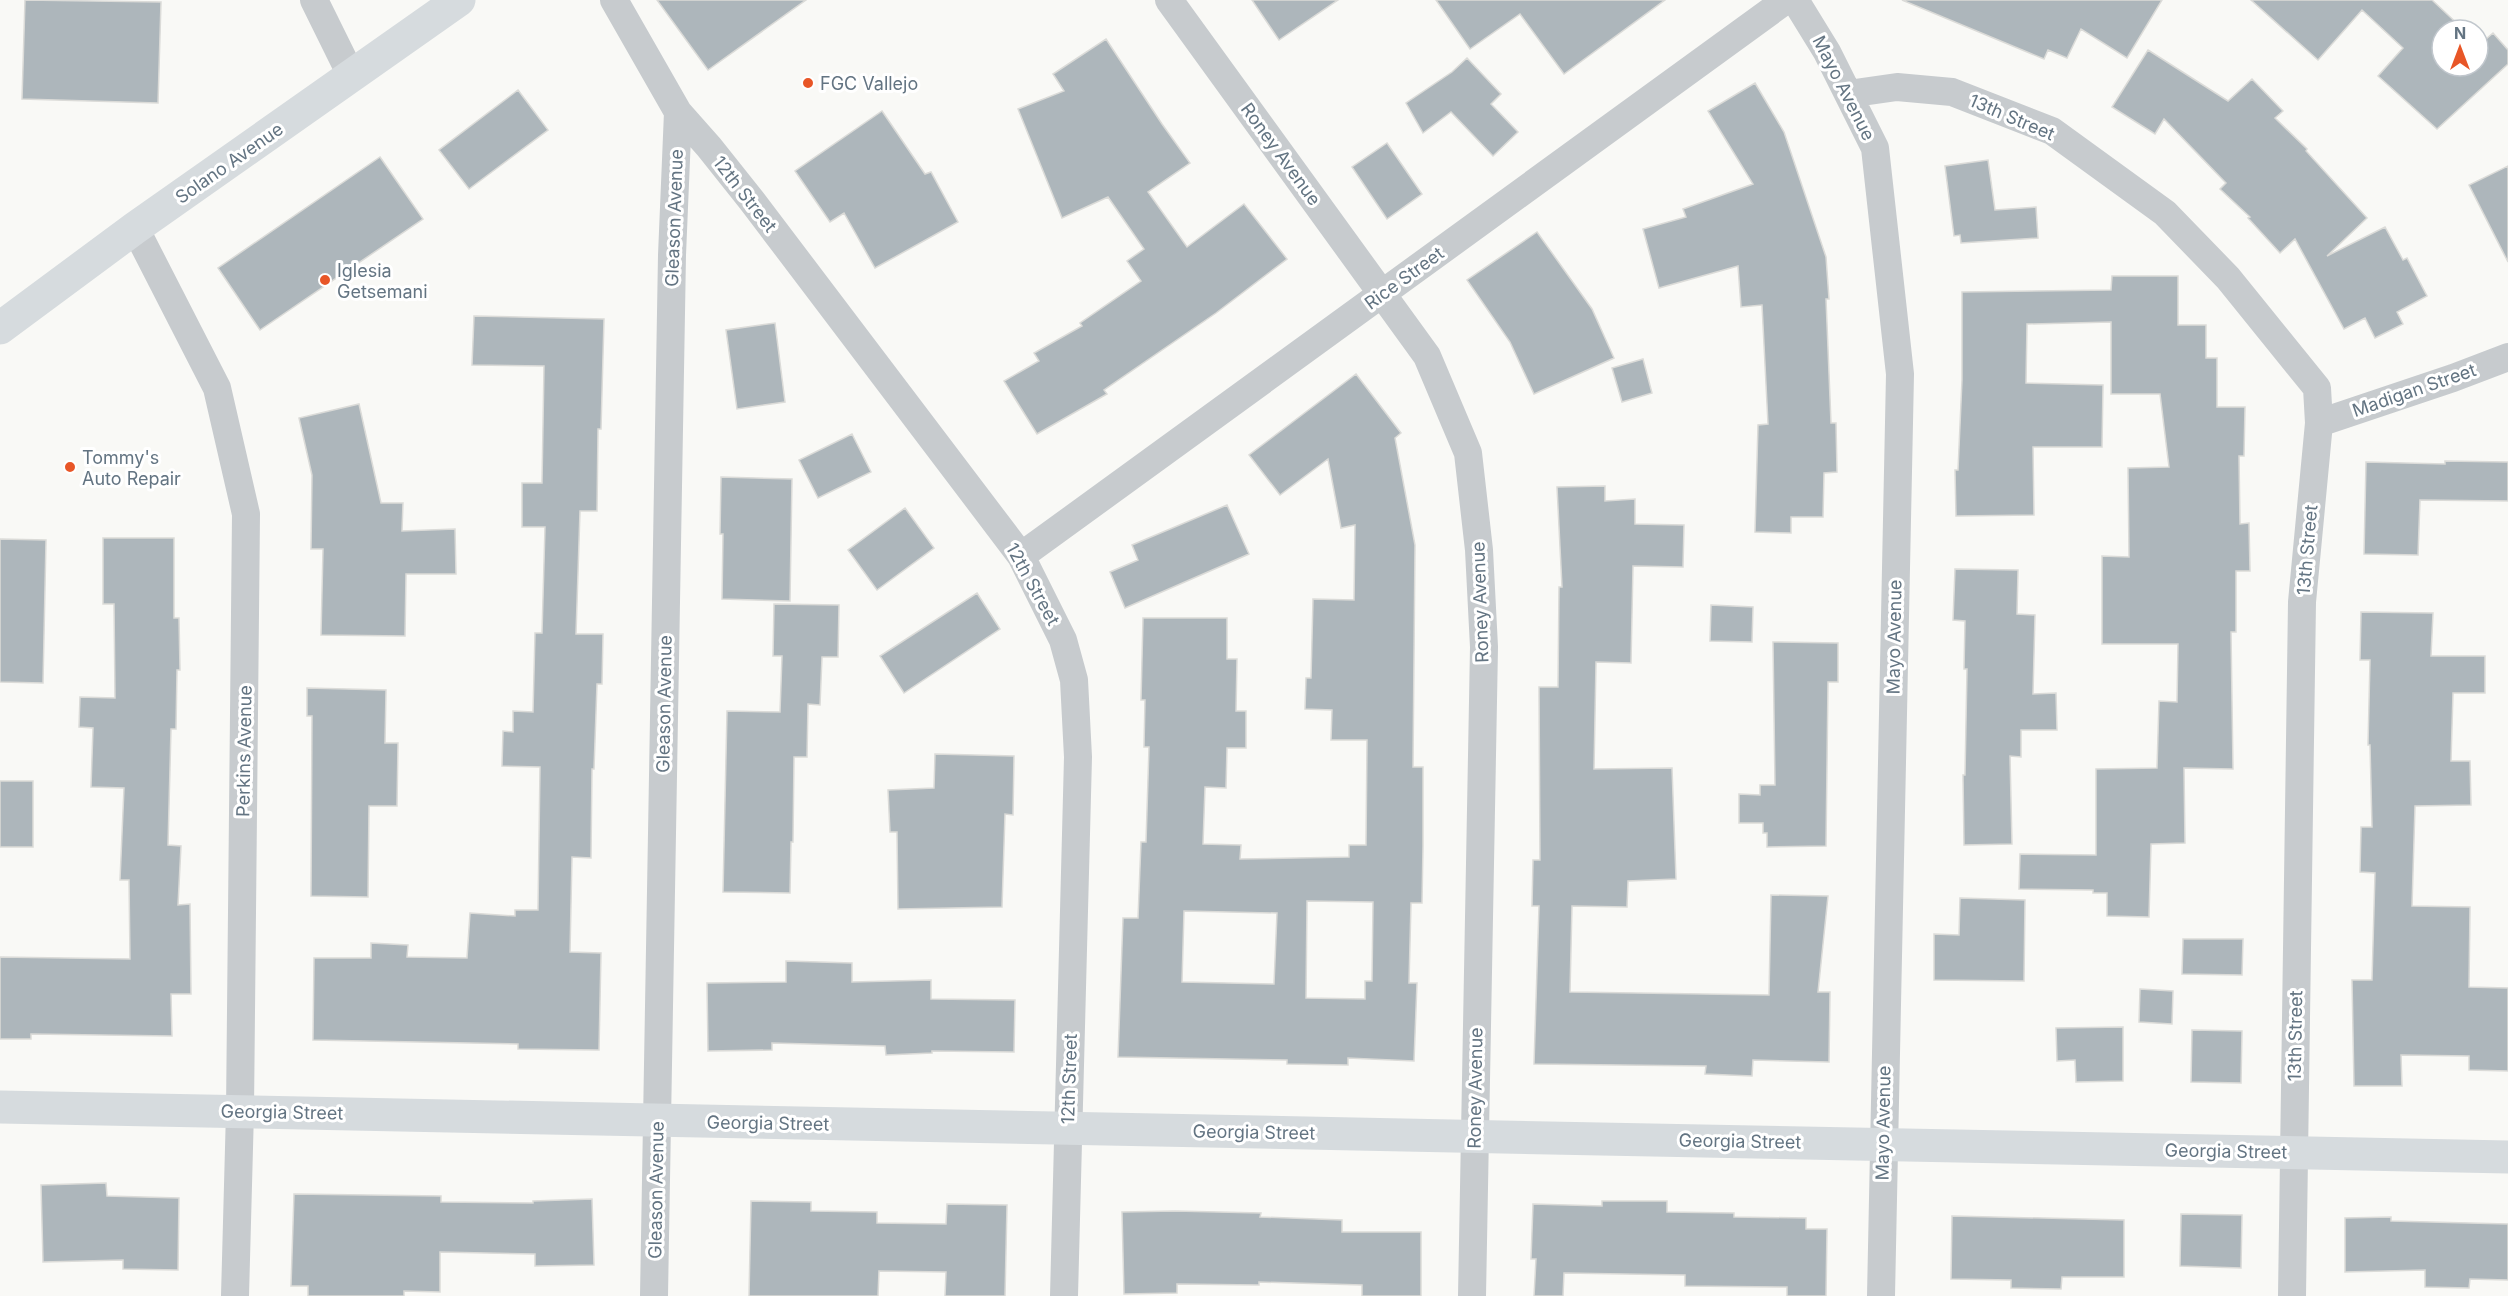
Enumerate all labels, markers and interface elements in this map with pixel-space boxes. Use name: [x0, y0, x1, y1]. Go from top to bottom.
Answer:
north arrow: [2430, 18, 2490, 78]
text: N: [2454, 23, 2466, 43]
street label: Mayo Avenue: [1809, 32, 1879, 144]
place label: FGC Vallejo: [820, 73, 918, 94]
marker: FGC Vallejo: [801, 76, 815, 90]
street label: 13th Street: [1966, 90, 2058, 144]
street label: Roney Avenue: [1237, 99, 1325, 209]
street label: Solano Avenue: [171, 118, 287, 208]
street label: Gleason Avenue: [661, 149, 687, 287]
street label: 12th Street: [709, 152, 781, 236]
street label: Rice Street: [1360, 242, 1448, 314]
place label: Iglesia Getsemani: [337, 260, 428, 302]
marker: Iglesia Getsemani: [318, 273, 332, 287]
street label: Madigan Street: [2349, 359, 2479, 421]
place label: Tommy's Auto Repair: [82, 447, 181, 489]
marker: Tommy's Auto Repair: [63, 460, 77, 474]
street label: 13th Street: [2293, 504, 2321, 596]
street label: 12th Street: [1002, 539, 1064, 629]
street label: Roney Avenue: [1467, 541, 1493, 663]
street label: Mayo Avenue: [1882, 579, 1906, 695]
street label: Gleason Avenue: [652, 635, 676, 773]
street label: Perkins Avenue: [232, 685, 256, 817]
street label: 13th Street: [2284, 990, 2306, 1082]
street label: Roney Avenue: [1463, 1027, 1487, 1149]
street label: 12th Street: [1057, 1033, 1081, 1125]
street label: Mayo Avenue: [1871, 1065, 1895, 1181]
street label: Georgia Street: [221, 1100, 344, 1124]
street label: Georgia Street: [707, 1111, 830, 1135]
street label: Georgia Street: [1193, 1120, 1316, 1144]
street label: Gleason Avenue: [644, 1121, 668, 1259]
street label: Georgia Street: [1679, 1129, 1802, 1153]
street label: Georgia Street: [2165, 1139, 2288, 1163]

